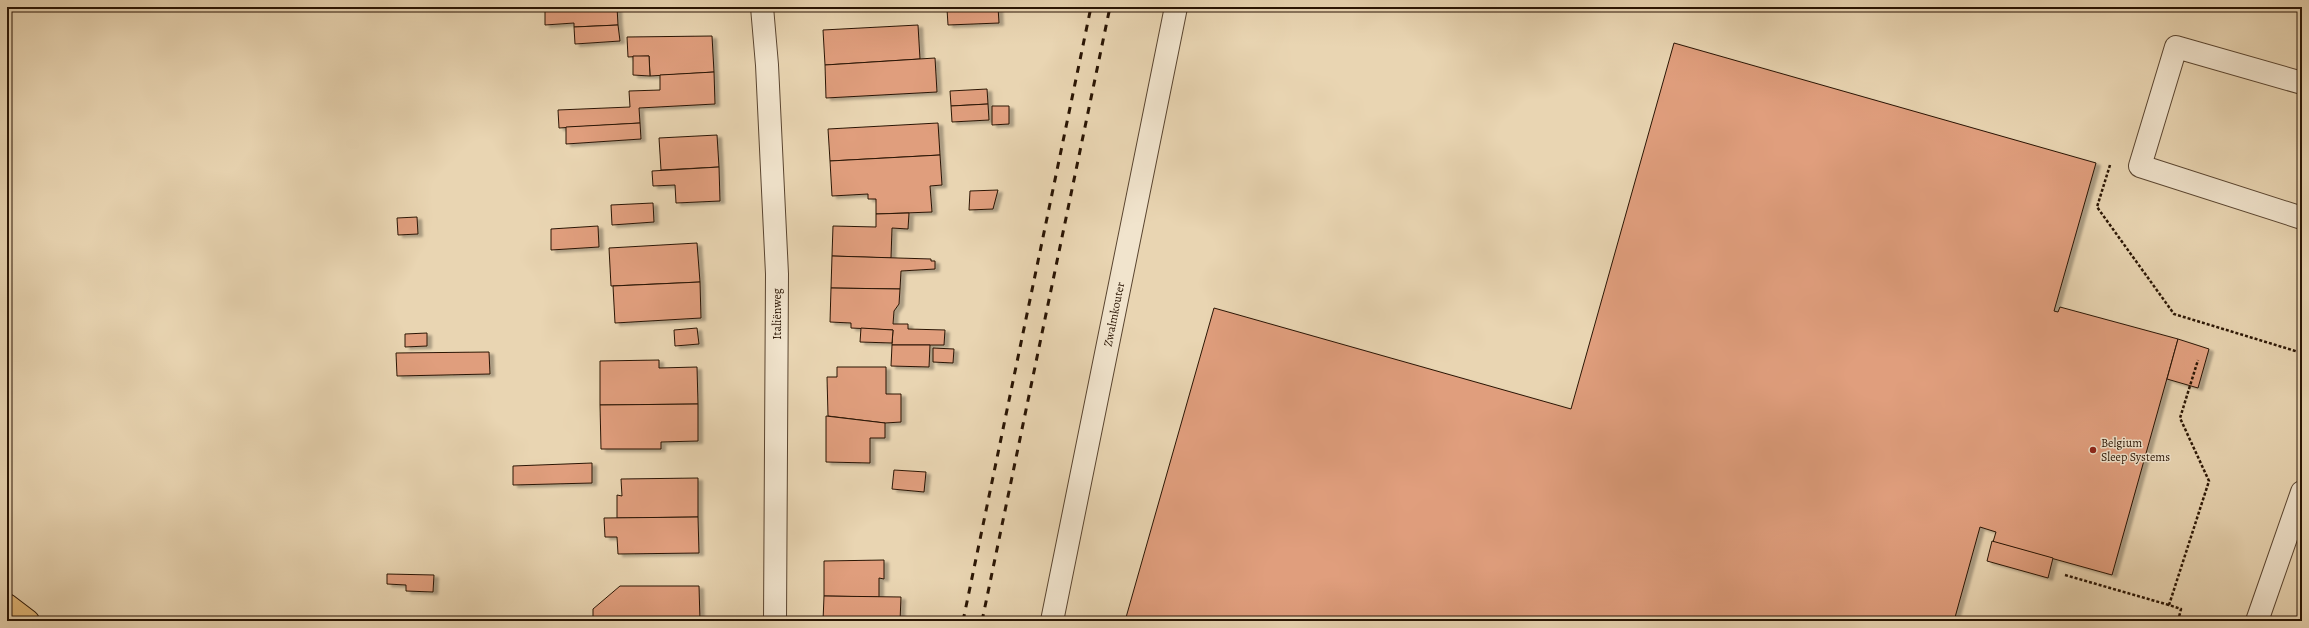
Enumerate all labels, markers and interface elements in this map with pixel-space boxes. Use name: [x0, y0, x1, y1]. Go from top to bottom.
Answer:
street label: Zwalmkouter: [1100, 280, 1128, 348]
street label: Italiënweg: [769, 288, 785, 340]
place label: Belgium Sleep Systems: [2101, 435, 2170, 465]
marker: Belgium Sleep Systems: [2088, 445, 2098, 455]

